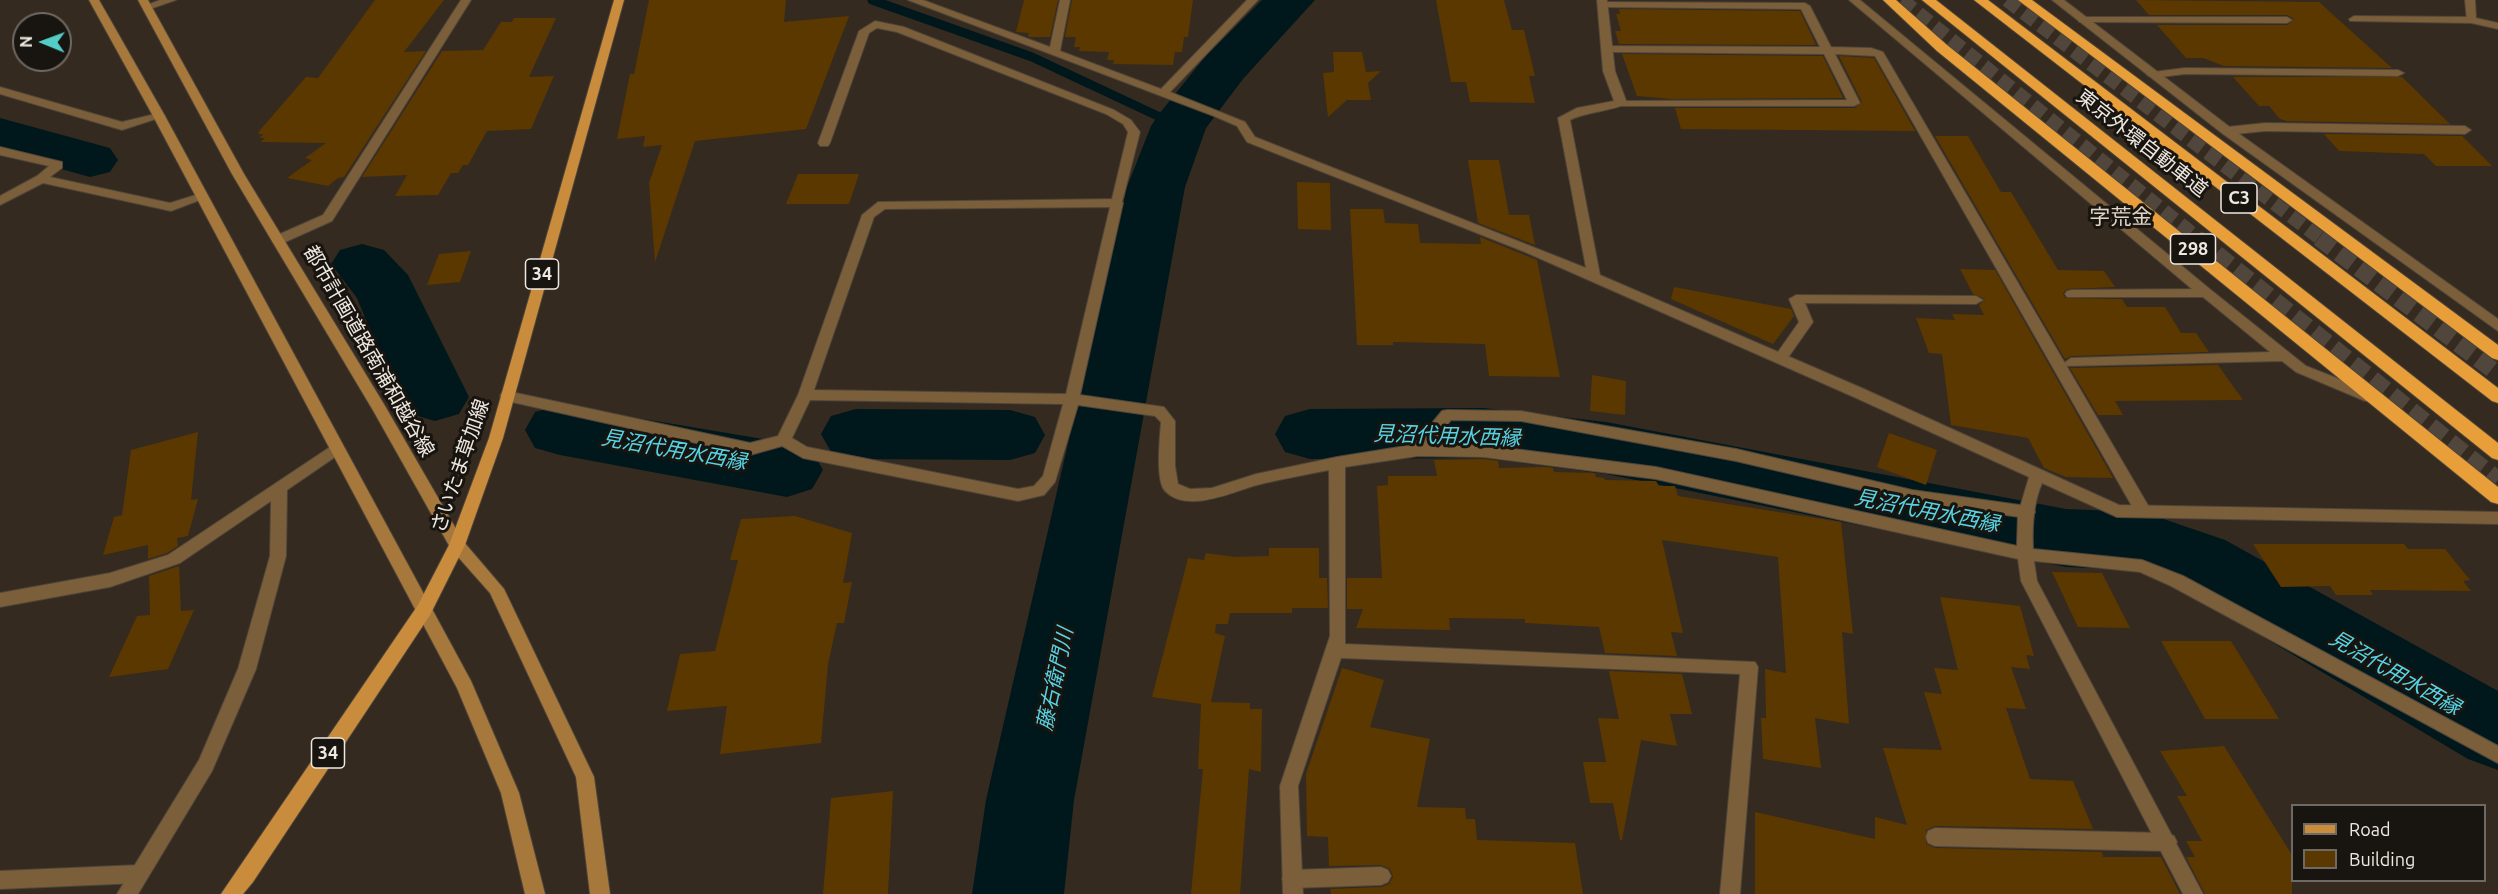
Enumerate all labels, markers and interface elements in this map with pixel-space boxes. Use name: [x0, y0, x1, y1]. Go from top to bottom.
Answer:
north arrow: [12, 12, 72, 72]
text: N: [17, 36, 35, 48]
street label: 東京外環自動車道: [2072, 84, 2212, 202]
road number: C3: [2221, 183, 2257, 213]
district label: 字荒金: [2090, 204, 2152, 230]
road number: 298: [2170, 234, 2216, 264]
street label: 都市計画道路南浦和越谷線: [299, 241, 439, 461]
road number: 34: [526, 259, 558, 289]
street label: さいたま草加線: [426, 396, 494, 536]
water label: 見沼代用水西縁: [1373, 421, 1521, 451]
water label: 見沼代用水西縁: [599, 425, 749, 475]
water label: 見沼代用水西縁: [1852, 485, 2002, 537]
water label: 藤右衛門川: [1032, 625, 1078, 733]
water label: 見沼代用水西縁: [2325, 625, 2465, 721]
road number: 34: [312, 738, 344, 768]
legend: [2291, 804, 2486, 882]
text: Road: [2349, 819, 2391, 839]
text: Building: [2349, 849, 2415, 869]

